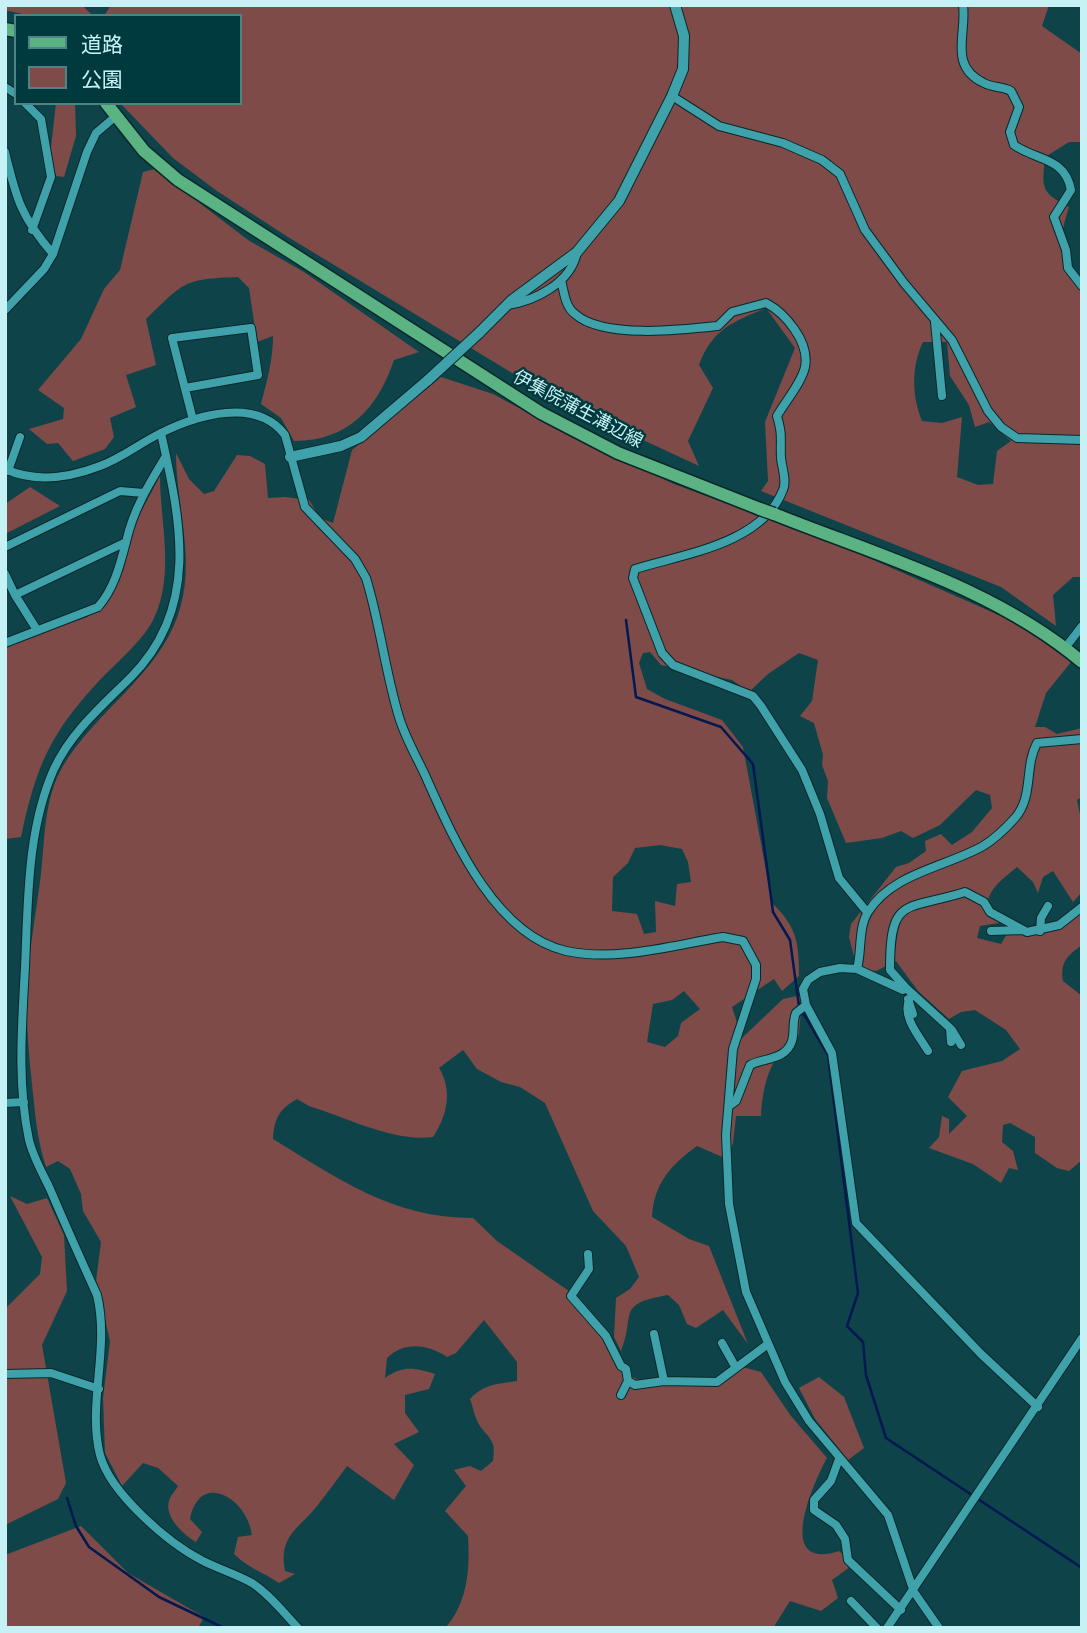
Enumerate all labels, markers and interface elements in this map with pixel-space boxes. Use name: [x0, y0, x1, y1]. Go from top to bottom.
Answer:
legend: [14, 14, 242, 105]
text: 道路: [81, 31, 123, 56]
text: 公園: [81, 66, 123, 91]
street label: 伊集院蒲生溝辺線: [509, 366, 647, 452]

